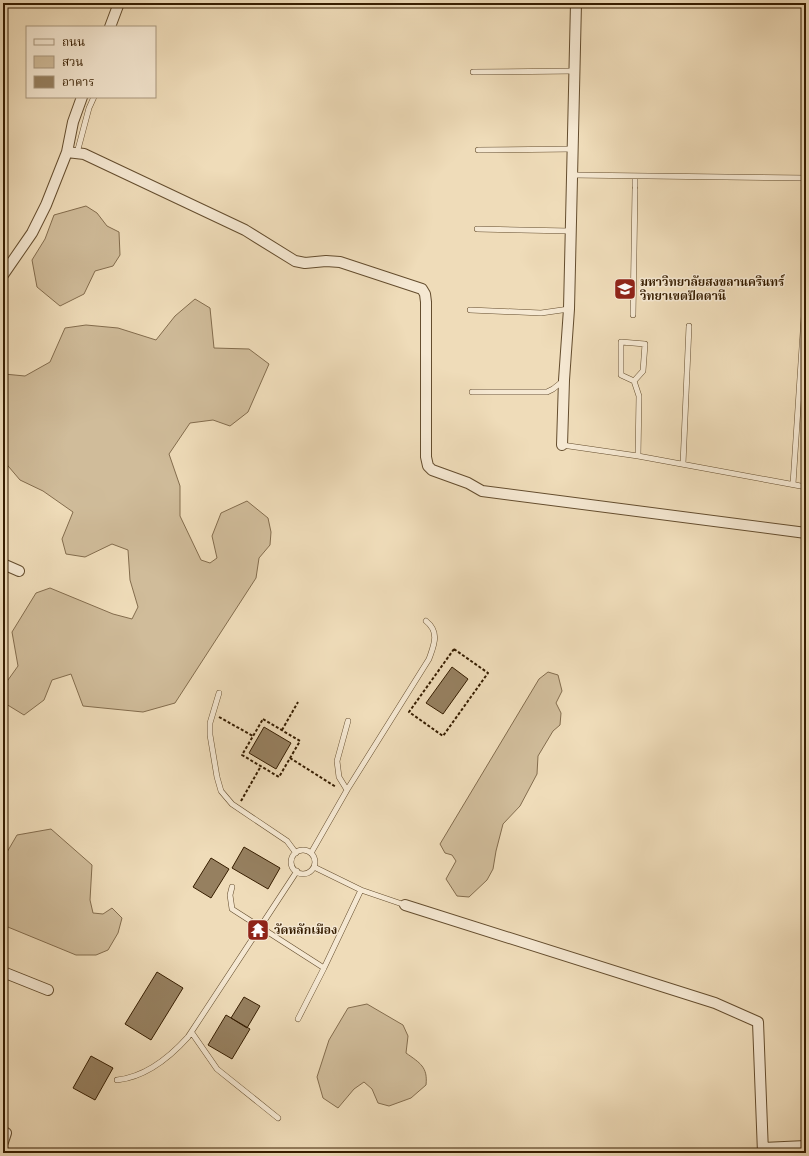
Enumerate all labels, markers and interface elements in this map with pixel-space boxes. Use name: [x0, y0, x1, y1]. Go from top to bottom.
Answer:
legend: [26, 26, 156, 98]
text: ถนน: [62, 34, 85, 50]
text: สวน: [62, 54, 84, 70]
text: อาคาร: [62, 74, 94, 90]
place label: มหาวิทยาลัยสงขลานครินทร์ วิทยาเขตปัตตานี: [640, 274, 786, 304]
school or university icon: มหาวิทยาลัยสงขลานครินทร์ วิทยาเขตปัตตานี: [612, 276, 638, 302]
temple icon: วัดหลักเมือง: [245, 917, 271, 943]
place label: วัดหลักเมือง: [274, 922, 337, 938]

